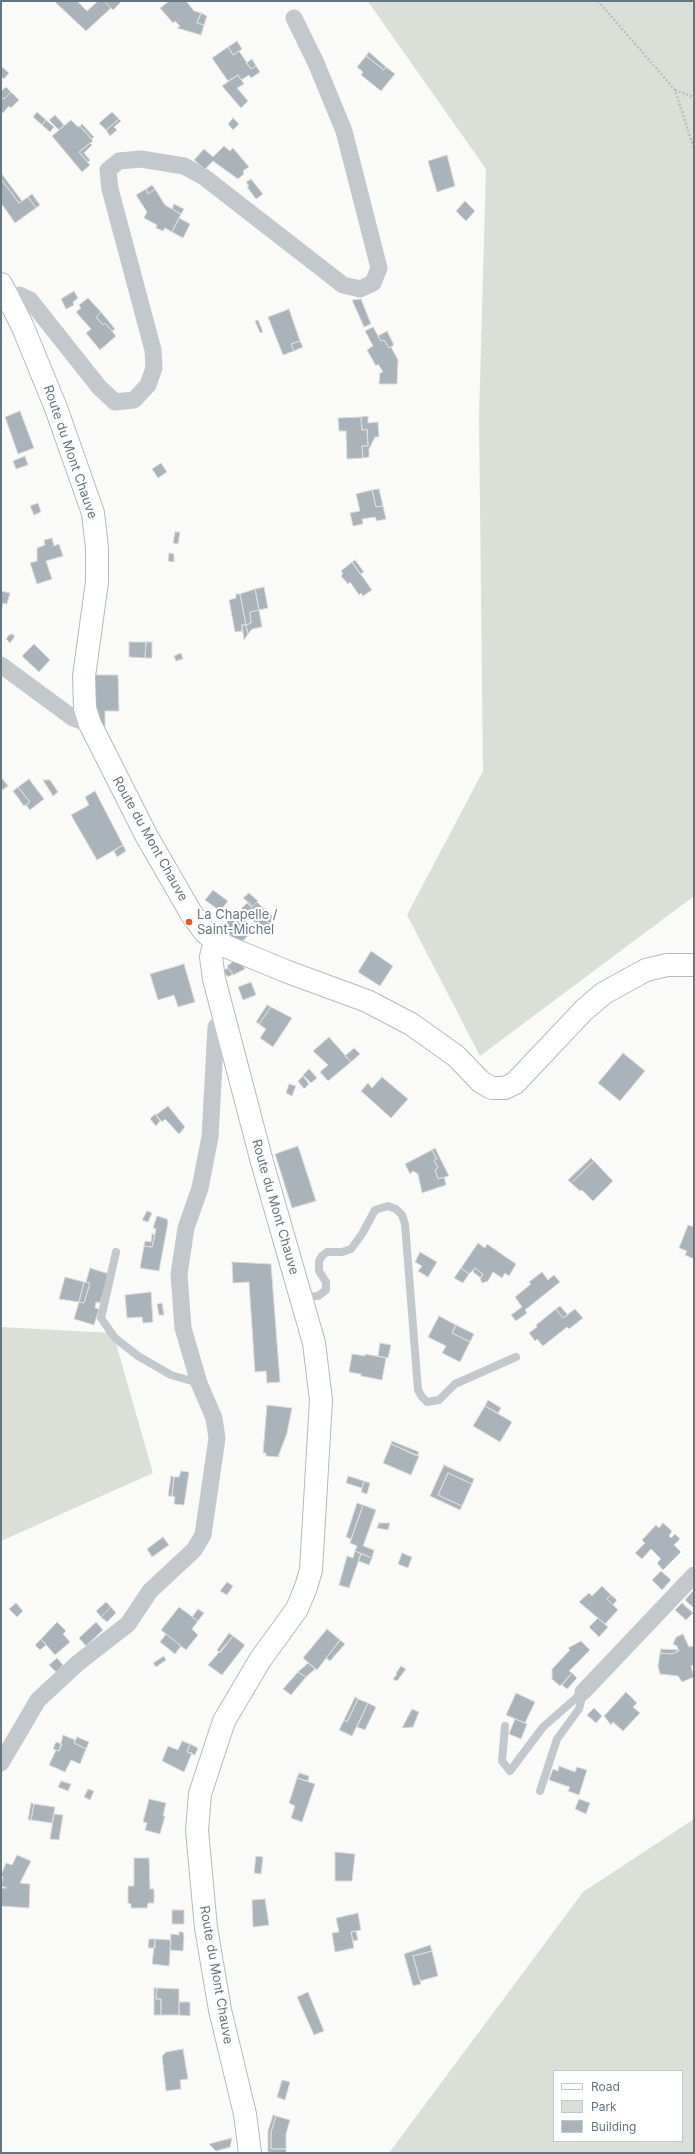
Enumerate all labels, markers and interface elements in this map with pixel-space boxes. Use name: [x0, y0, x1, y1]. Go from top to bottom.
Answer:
street label: Route du Mont Chauve: [40, 383, 100, 521]
street label: Route du Mont Chauve: [109, 774, 191, 904]
place label: La Chapelle / Saint-Michel: [197, 907, 278, 938]
marker: La Chapelle / Saint-Michel: [184, 917, 194, 927]
street label: Route du Mont Chauve: [248, 1137, 302, 1277]
street label: Route du Mont Chauve: [196, 1905, 236, 2045]
legend: [553, 2070, 683, 2142]
text: Road: [591, 2079, 620, 2094]
text: Park: [591, 2099, 617, 2114]
text: Building: [591, 2119, 636, 2134]

